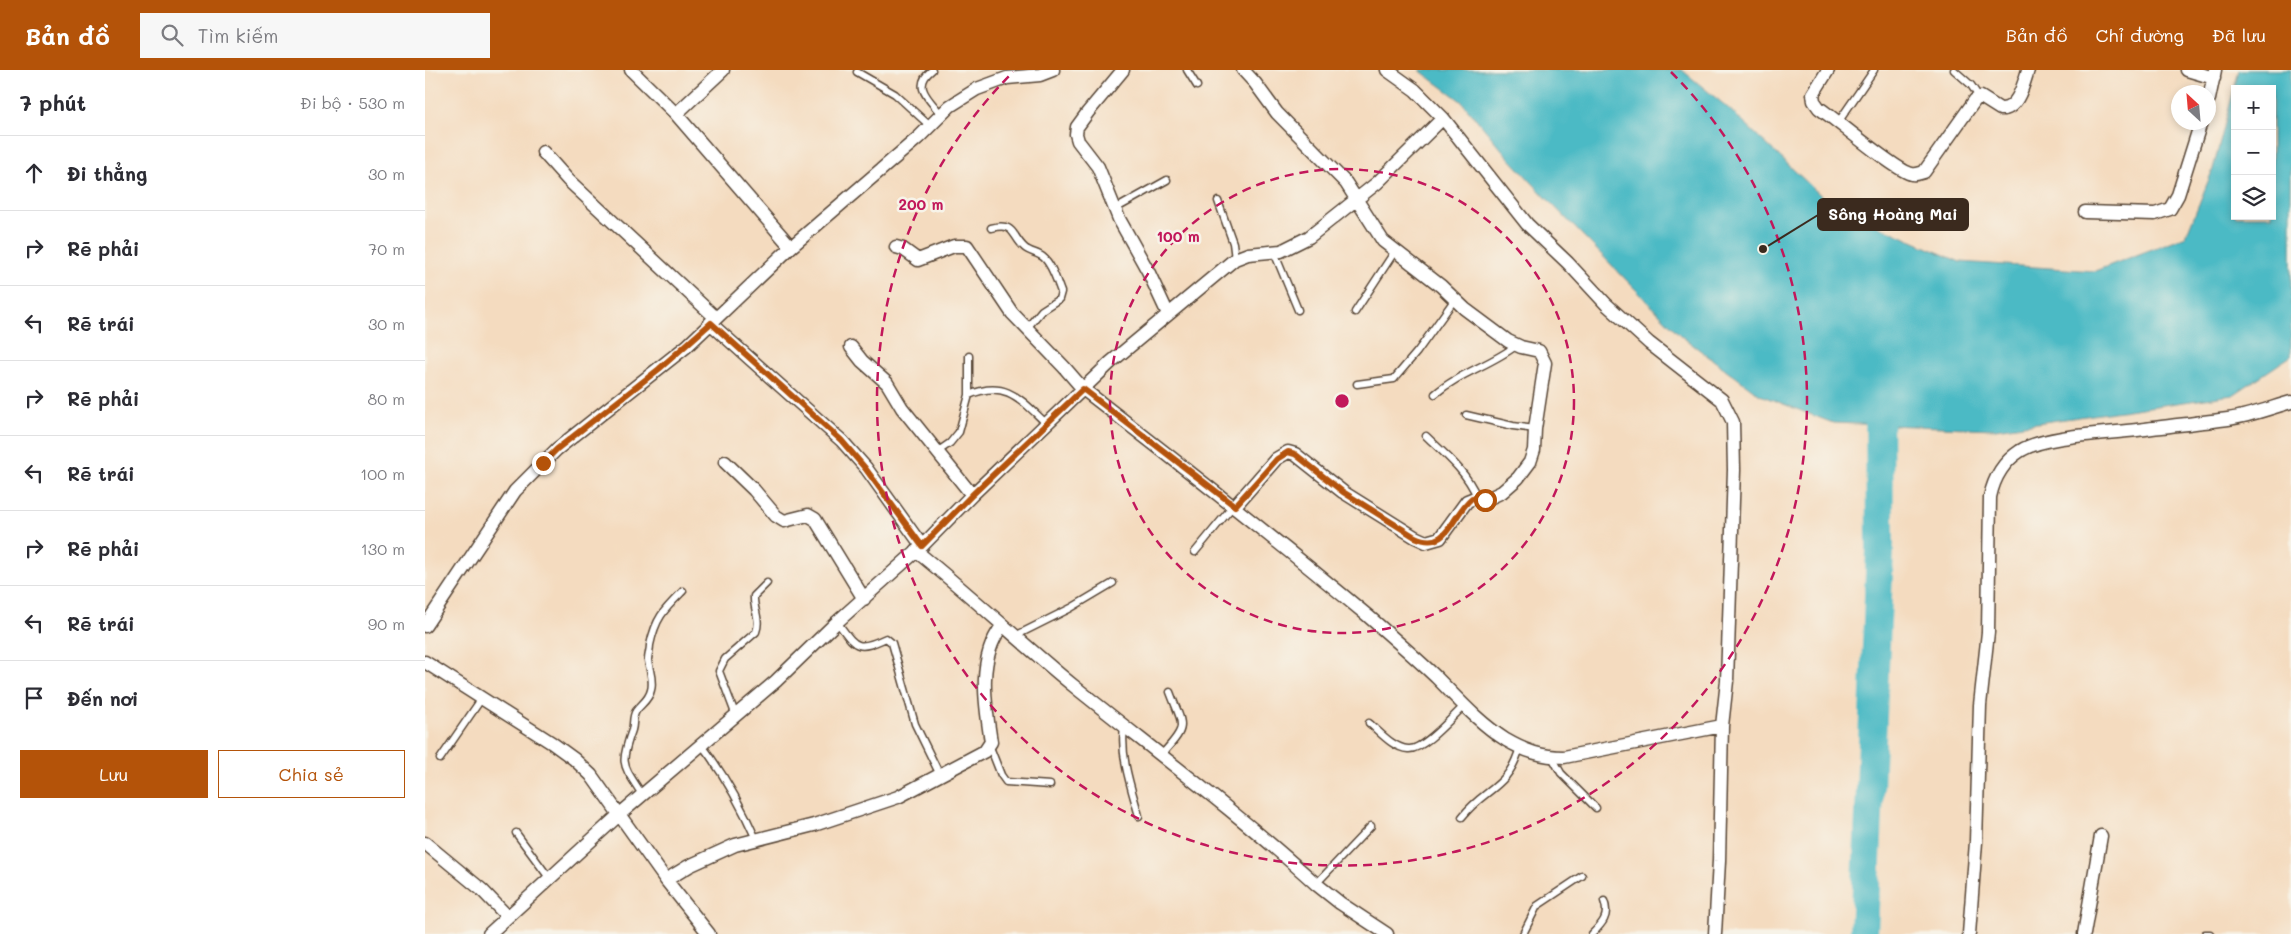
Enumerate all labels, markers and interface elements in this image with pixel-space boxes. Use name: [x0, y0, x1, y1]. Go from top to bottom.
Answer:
search box: [140, 13, 490, 58]
text: Bản đồ: [25, 20, 110, 51]
icon: search: [158, 21, 186, 49]
text: Tìm kiếm: [198, 23, 278, 48]
text: Bản đồ: [2006, 23, 2068, 47]
text: Chỉ đường: [2096, 23, 2184, 47]
text: Đã lưu: [2212, 23, 2266, 47]
north arrow: [2171, 85, 2216, 130]
map controls: [2231, 85, 2276, 220]
button: +: [2231, 85, 2276, 130]
text: 7 phút: [20, 89, 86, 116]
text: Đi bộ · 530 m: [300, 92, 405, 113]
button: −: [2231, 130, 2276, 175]
icon: ahead: [20, 159, 48, 187]
text: Đi thẳng: [67, 161, 147, 186]
text: 30 m: [368, 163, 405, 184]
button: layers: [2231, 175, 2276, 220]
text: 200 m: [899, 194, 944, 214]
callout: Sông Hoàng Mai: [1818, 199, 1968, 230]
text: Sông Hoàng Mai: [1828, 203, 1958, 224]
text: 100 m: [1156, 226, 1200, 246]
icon: right: [20, 234, 48, 262]
text: Rẽ phải: [67, 236, 139, 261]
text: 70 m: [368, 238, 405, 259]
icon: left: [20, 309, 48, 337]
text: Rẽ trái: [67, 311, 135, 336]
text: 30 m: [368, 313, 405, 334]
icon: right: [20, 384, 48, 412]
text: Rẽ phải: [67, 386, 139, 411]
text: 80 m: [368, 388, 405, 409]
centre of rings: [1333, 392, 1351, 410]
route end: [532, 452, 555, 475]
icon: left: [20, 459, 48, 487]
text: Rẽ trái: [67, 461, 135, 486]
text: 100 m: [360, 463, 405, 484]
route start: [1474, 489, 1497, 512]
icon: right: [20, 534, 48, 562]
text: Rẽ phải: [67, 536, 139, 561]
text: 130 m: [361, 538, 405, 559]
icon: left: [20, 609, 48, 637]
text: Rẽ trái: [67, 611, 135, 636]
text: 90 m: [368, 613, 405, 634]
icon: arrive: [20, 684, 48, 712]
text: Đến nơi: [67, 686, 139, 711]
button: Lưu: [20, 750, 208, 798]
button: Chia sẻ: [218, 750, 405, 798]

